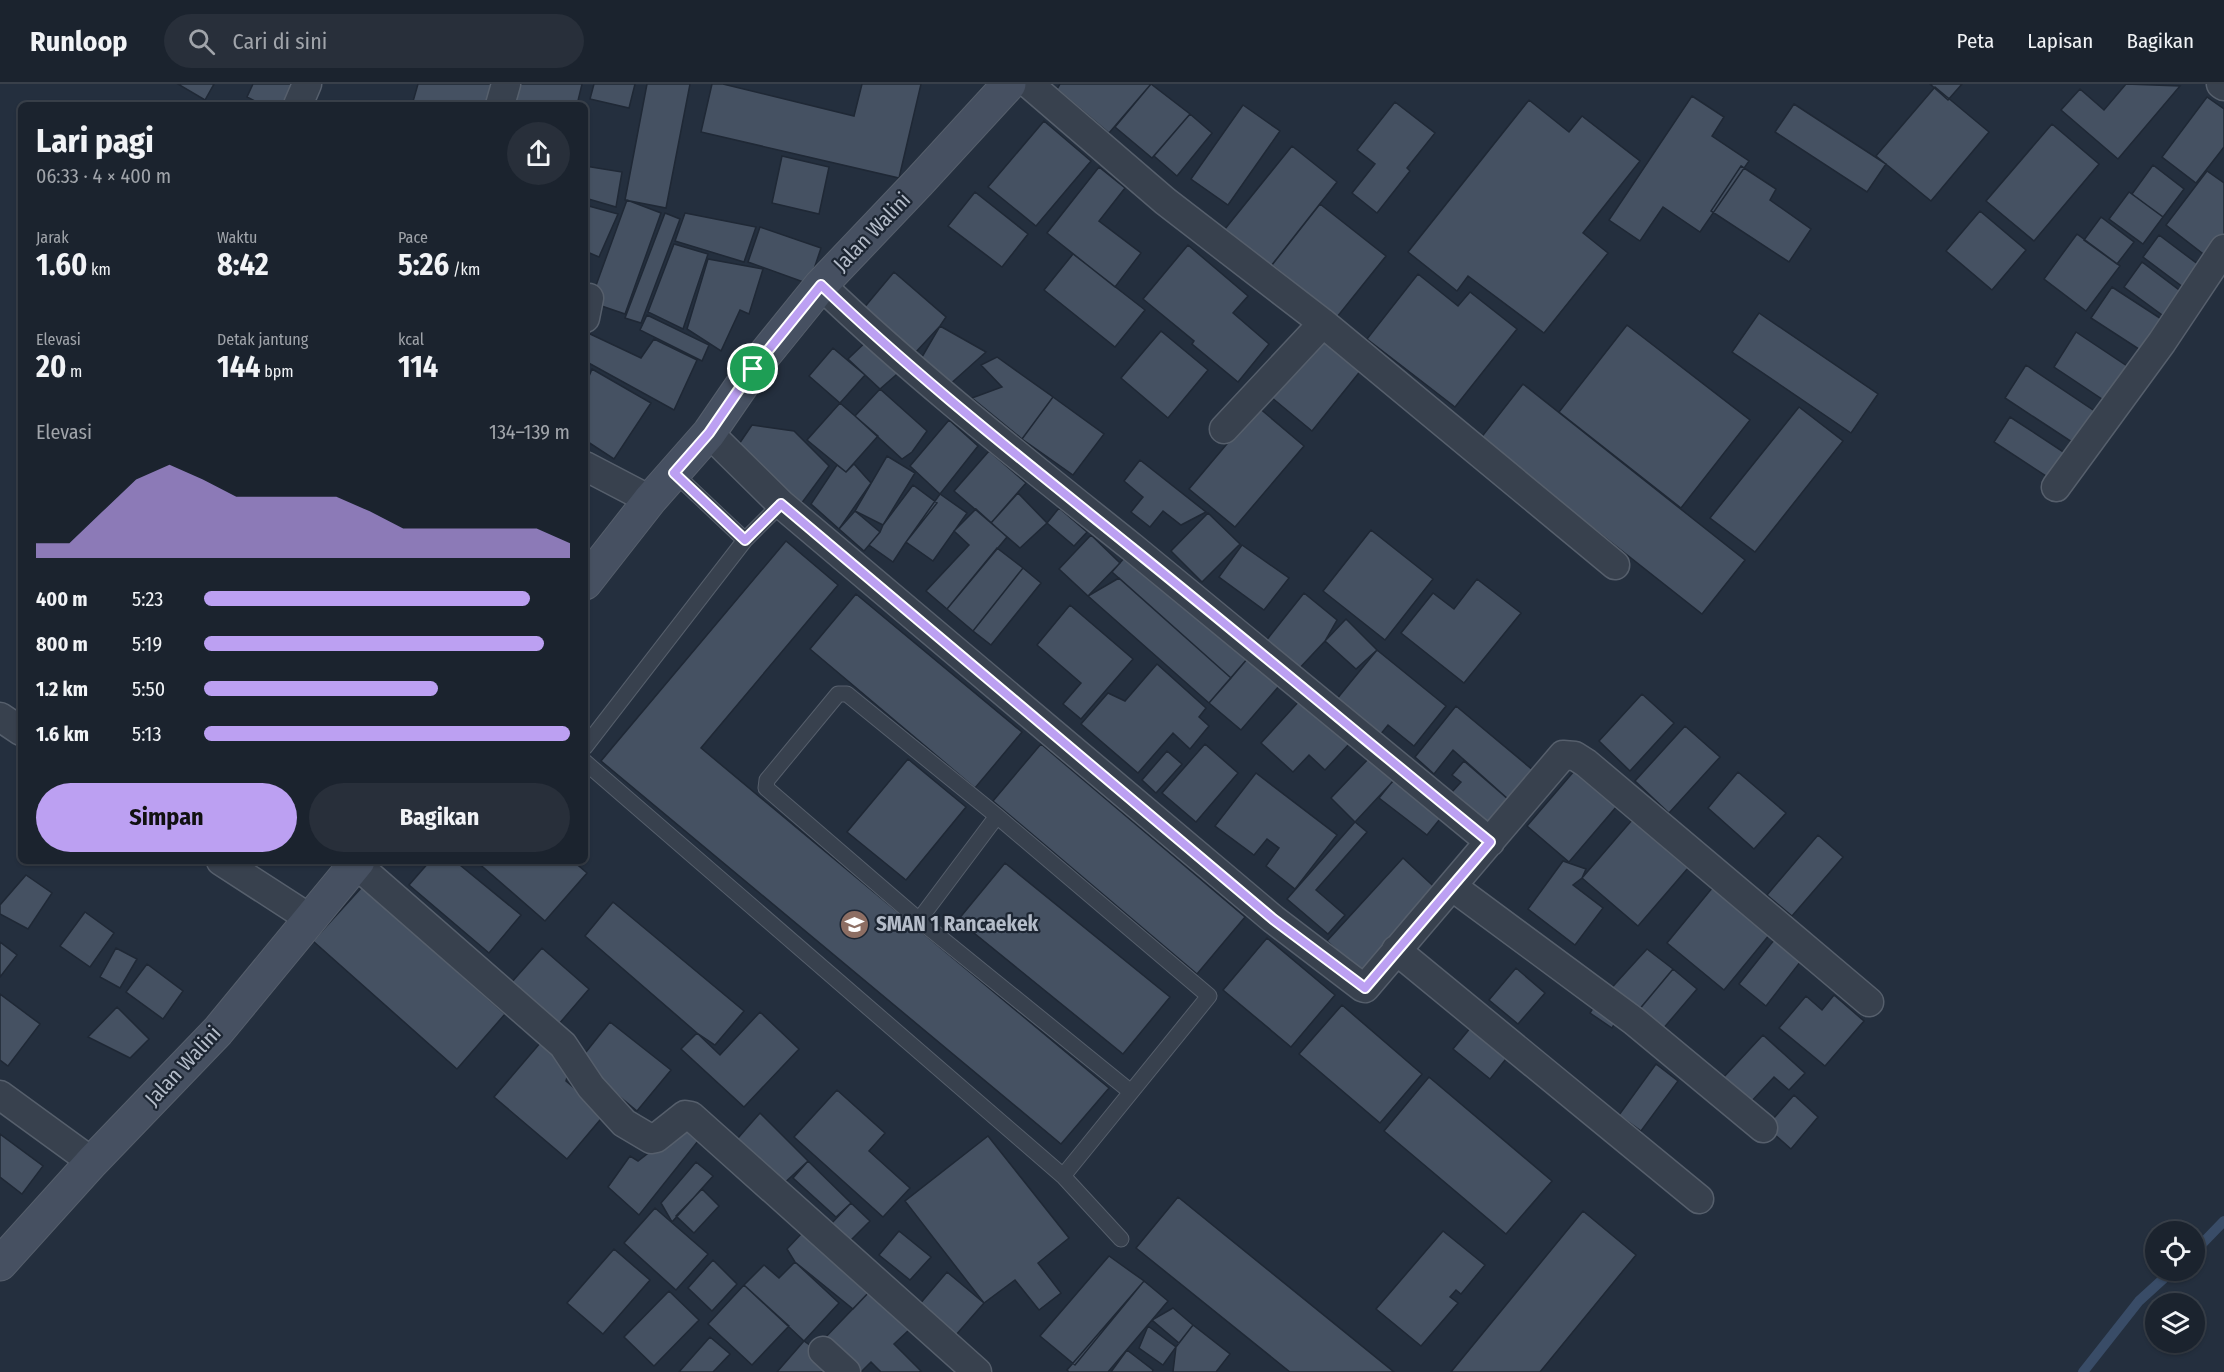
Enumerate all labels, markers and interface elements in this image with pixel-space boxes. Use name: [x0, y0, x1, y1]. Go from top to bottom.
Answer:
search box: [164, 14, 584, 68]
text: Runloop: [30, 25, 128, 58]
icon: search: [185, 25, 218, 58]
text: Cari di sini: [233, 28, 327, 55]
text: Peta: [1957, 28, 1994, 54]
text: Lapisan: [2027, 28, 2093, 54]
text: Bagikan: [2126, 28, 2194, 54]
text: Lari pagi: [36, 121, 154, 161]
button: share: [507, 122, 570, 185]
text: 06:33 · 4 × 400 m: [36, 164, 171, 188]
street label: Jalan Walini: [828, 187, 916, 277]
text: Jarak: [36, 228, 69, 247]
text: Waktu: [217, 228, 257, 247]
text: Pace: [398, 228, 428, 247]
text: 1.60: [36, 247, 87, 283]
text: 8:42: [217, 247, 269, 283]
text: 5:26: [398, 247, 449, 283]
text: km: [87, 260, 111, 279]
text: /km: [449, 260, 480, 279]
text: Elevasi: [36, 330, 81, 349]
text: Detak jantung: [217, 330, 308, 349]
text: kcal: [398, 330, 424, 349]
pin: [727, 343, 778, 394]
text: 20: [36, 349, 66, 385]
text: 144: [217, 349, 261, 385]
text: 114: [398, 349, 438, 385]
icon: arrive: [736, 352, 769, 385]
text: m: [66, 362, 82, 381]
text: bpm: [261, 362, 294, 381]
text: Elevasi: [36, 420, 92, 444]
text: 134–139 m: [489, 420, 570, 444]
text: 400 m: [36, 587, 88, 611]
text: 5:23: [132, 587, 163, 611]
text: 800 m: [36, 632, 88, 656]
text: 5:19: [132, 632, 162, 656]
text: 1.2 km: [36, 677, 88, 701]
text: 5:50: [132, 677, 165, 701]
text: 1.6 km: [36, 722, 89, 746]
text: 5:13: [132, 722, 161, 746]
button: Simpan: [36, 783, 297, 852]
button: Bagikan: [309, 783, 570, 852]
school or university icon: SMAN 1 Rancaekek: [839, 908, 871, 940]
place label: SMAN 1 Rancaekek: [876, 911, 1039, 937]
street label: Jalan Walini: [139, 1021, 227, 1111]
map controls: [2145, 1221, 2205, 1353]
button: locate: [2145, 1221, 2205, 1281]
button: layers: [2145, 1293, 2205, 1353]

